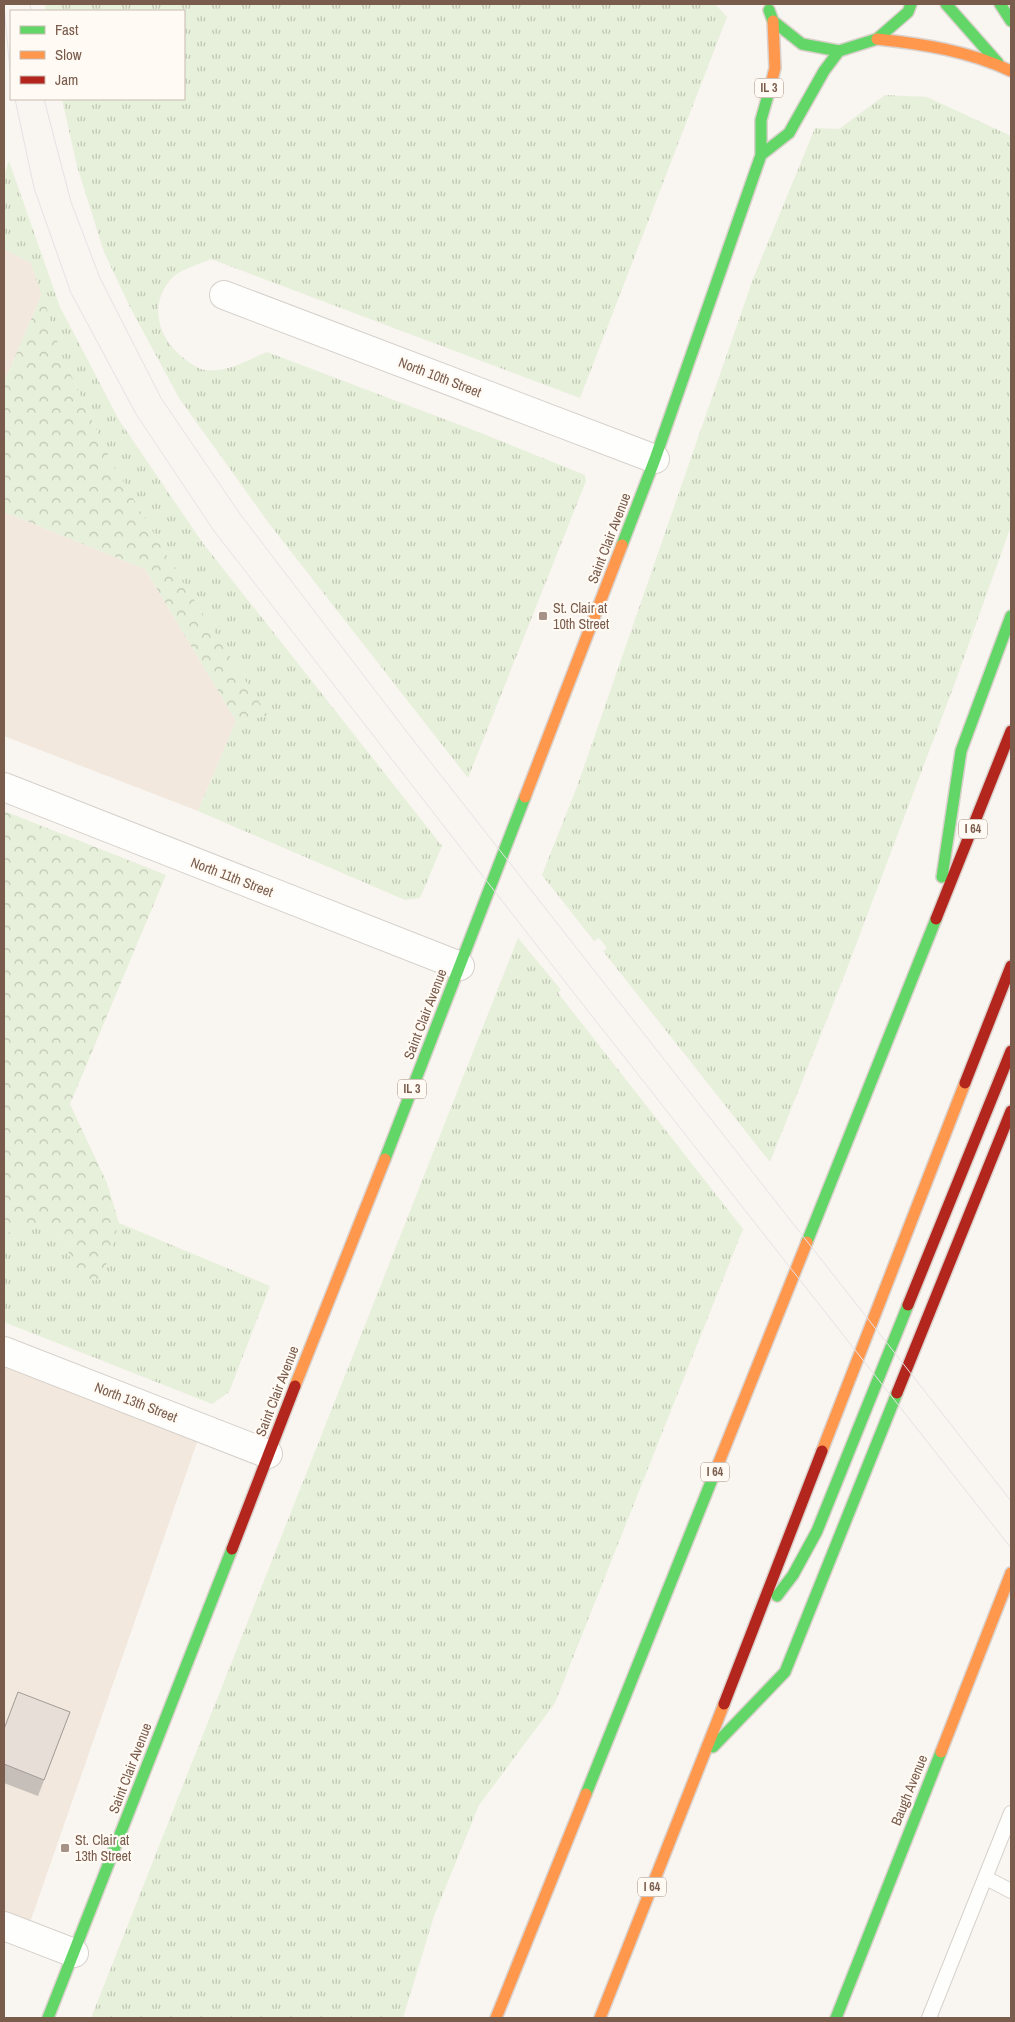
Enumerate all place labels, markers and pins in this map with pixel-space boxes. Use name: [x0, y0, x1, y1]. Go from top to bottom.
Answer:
place label: St. Clair at 10th Street: [553, 599, 609, 633]
marker: St. Clair at 10th Street: [537, 610, 549, 622]
place label: St. Clair at 13th Street: [75, 1831, 131, 1865]
marker: St. Clair at 13th Street: [59, 1842, 71, 1854]

